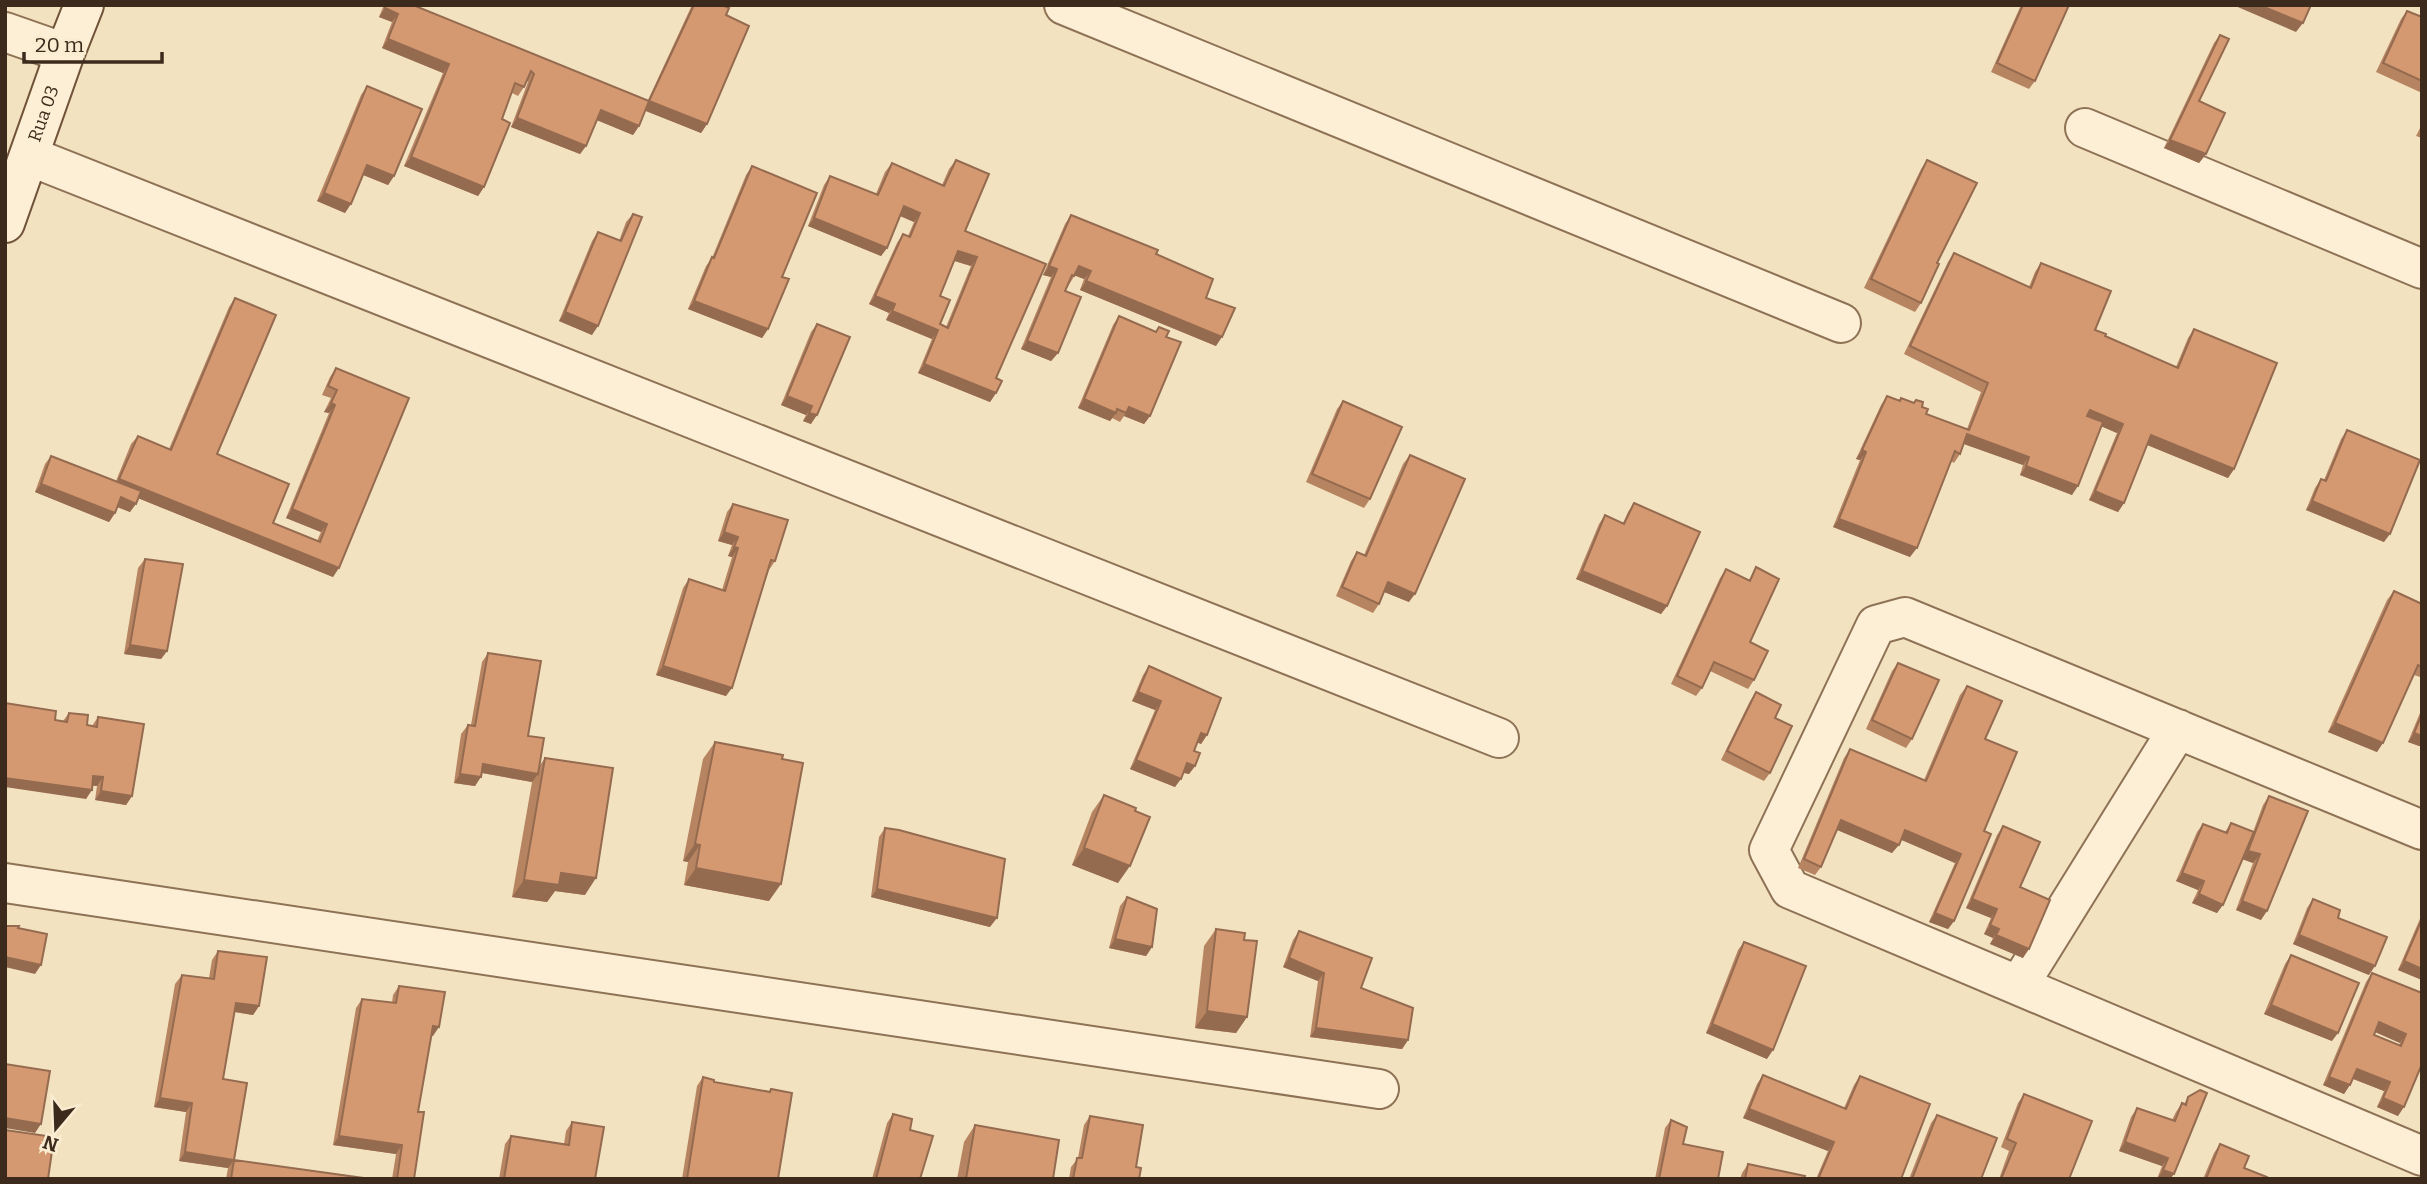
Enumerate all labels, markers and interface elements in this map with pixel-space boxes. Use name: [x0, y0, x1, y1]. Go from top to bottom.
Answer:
scale bar: [24, 21, 163, 65]
text: 20 m: [35, 32, 84, 58]
street label: Rua 03: [24, 83, 64, 145]
north arrow: [21, 1093, 91, 1163]
text: N: [40, 1130, 61, 1157]

